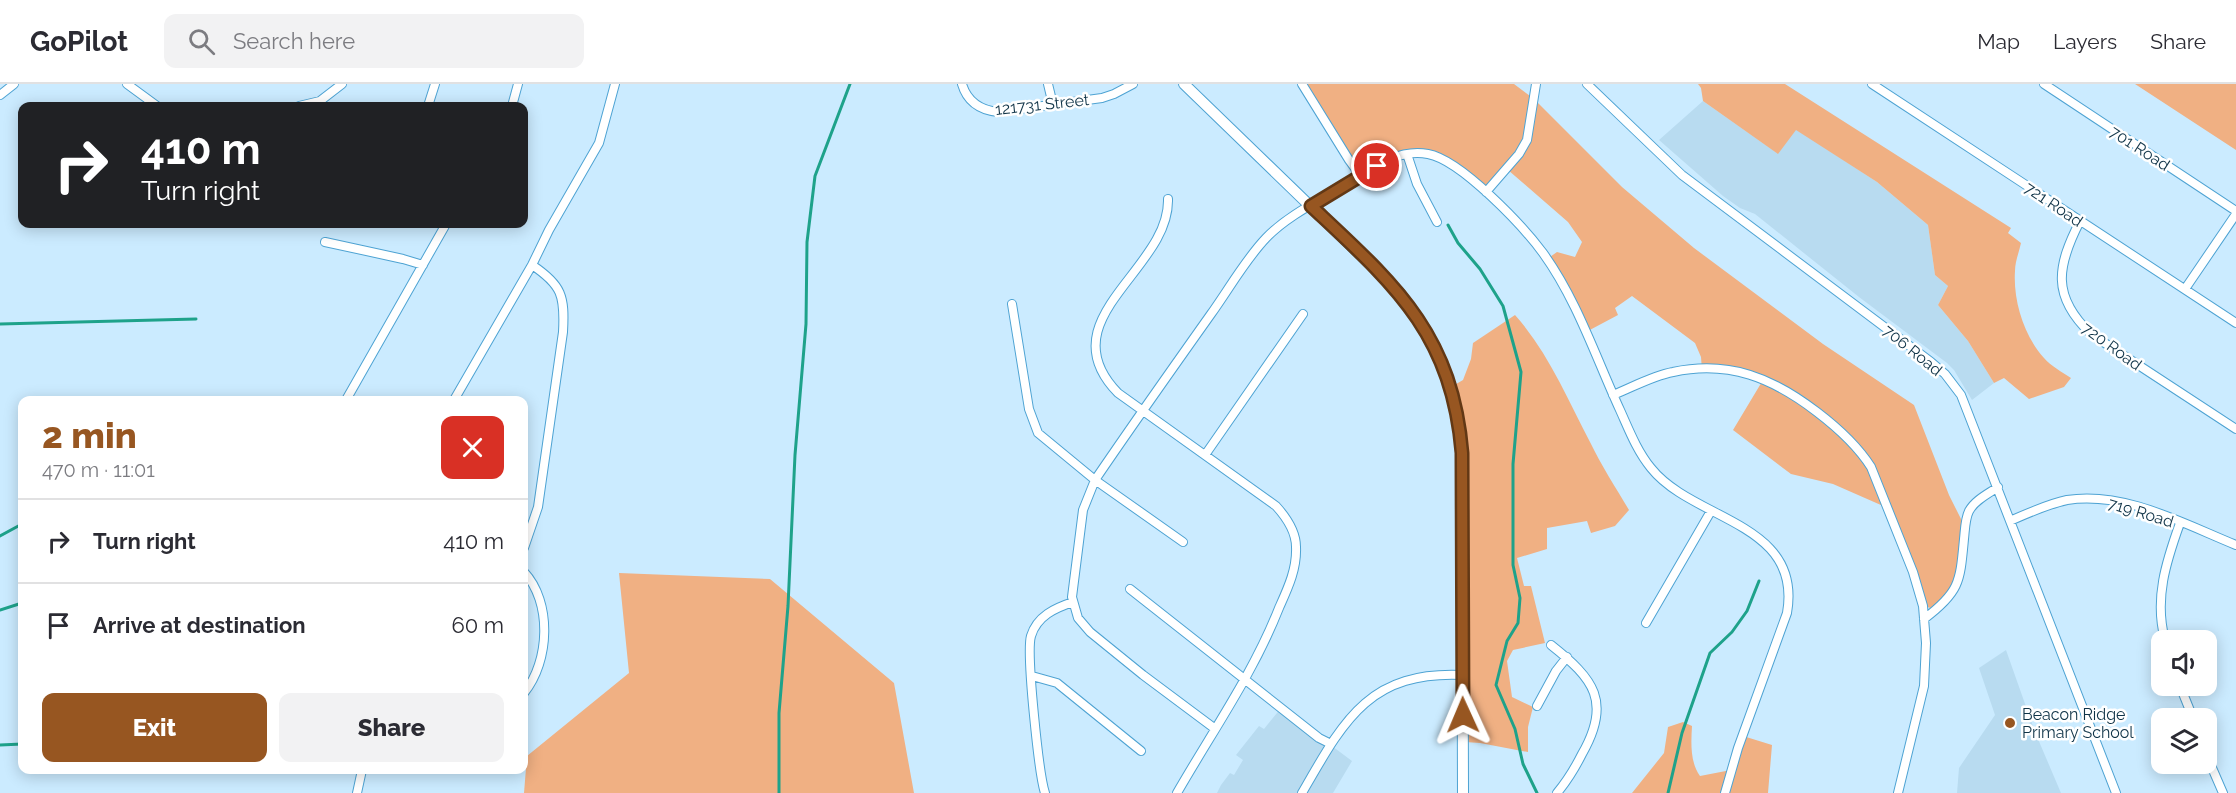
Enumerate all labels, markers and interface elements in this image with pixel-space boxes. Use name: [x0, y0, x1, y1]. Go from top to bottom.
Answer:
search box: [164, 14, 584, 68]
text: GoPilot: [30, 25, 128, 58]
icon: search: [185, 25, 218, 58]
text: Search here: [233, 28, 355, 54]
text: Map: [1977, 29, 2020, 54]
text: Layers: [2053, 29, 2117, 54]
text: Share: [2150, 29, 2206, 54]
street label: 121731 Street: [994, 90, 1091, 119]
street label: 701 Road: [2106, 122, 2173, 175]
text: 410 m: [141, 125, 261, 174]
icon: right: [42, 126, 120, 204]
pin: [1351, 140, 1402, 191]
icon: arrive: [1360, 149, 1393, 182]
text: Turn right: [141, 175, 260, 206]
street label: 721 Road: [2021, 178, 2087, 231]
street label: 720 Road: [2078, 318, 2145, 374]
street label: 706 Road: [1879, 321, 1946, 380]
text: 2 min: [42, 414, 137, 456]
button: close: [441, 416, 504, 479]
text: 470 m · 11:01: [42, 458, 155, 482]
street label: 719 Road: [2106, 494, 2176, 531]
icon: right: [42, 525, 75, 558]
text: Turn right: [93, 528, 196, 554]
text: 410 m: [443, 528, 504, 554]
icon: arrive: [42, 609, 75, 642]
text: Arrive at destination: [93, 612, 306, 638]
text: 60 m: [451, 612, 504, 638]
map controls: [2151, 630, 2217, 774]
button: sound: [2151, 630, 2217, 696]
position arrow: [1431, 683, 1495, 747]
button: Exit: [42, 693, 267, 762]
button: Share: [279, 693, 504, 762]
place label: Beacon Ridge Primary School: [2022, 705, 2134, 742]
button: layers: [2151, 708, 2217, 774]
marker: Beacon Ridge Primary School: [2003, 716, 2017, 730]

